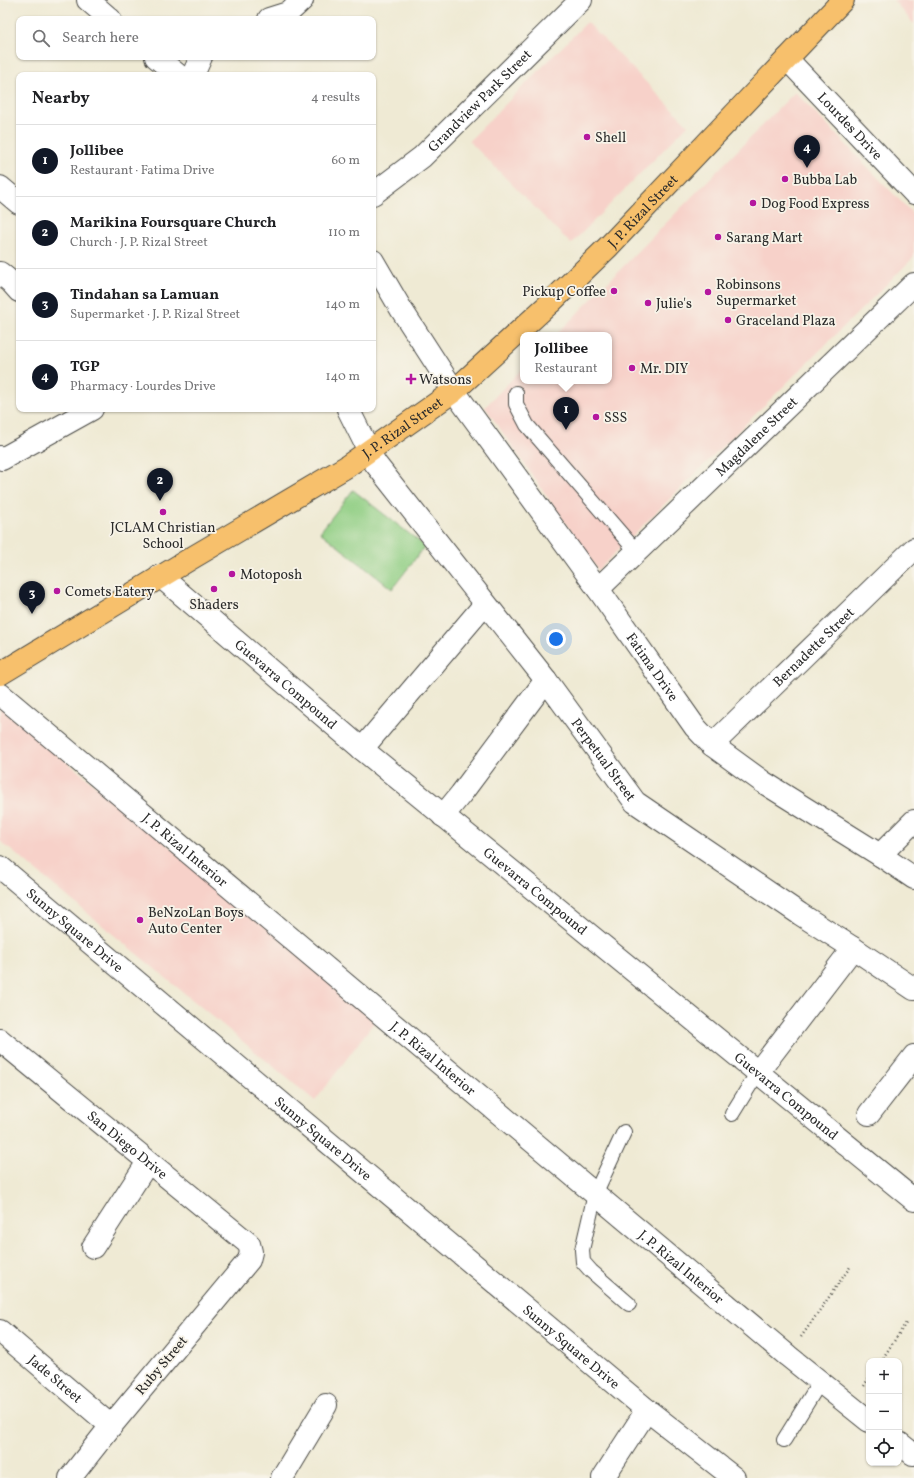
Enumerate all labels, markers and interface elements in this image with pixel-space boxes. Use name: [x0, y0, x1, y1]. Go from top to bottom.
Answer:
search box: [16, 16, 376, 60]
icon: search: [30, 27, 52, 49]
text: Search here: [62, 28, 139, 49]
street label: Grandview Park Street: [424, 46, 537, 157]
text: Nearby: [32, 87, 90, 110]
text: 4 results: [311, 89, 360, 107]
street label: Lourdes Drive: [812, 89, 886, 165]
place label: Shell: [595, 129, 626, 148]
marker: Shell: [582, 132, 592, 142]
pin: 4: [794, 135, 820, 168]
text: Jollibee: [70, 141, 124, 162]
text: 1: [42, 152, 48, 170]
text: 60 m: [332, 152, 360, 170]
text: Restaurant · Fatima Drive: [70, 162, 214, 180]
street label: J. P. Rizal Street: [604, 171, 683, 253]
place label: Bubba Lab: [793, 171, 857, 190]
marker: Bubba Lab: [780, 174, 790, 184]
place label: Dog Food Express: [761, 195, 870, 214]
marker: Dog Food Express: [748, 198, 758, 208]
text: Marikina Foursquare Church: [70, 213, 277, 234]
text: 2: [42, 224, 48, 242]
text: 110 m: [328, 224, 360, 242]
place label: Sarang Mart: [726, 229, 803, 248]
marker: Sarang Mart: [713, 232, 723, 242]
text: Church · J. P. Rizal Street: [70, 234, 208, 252]
place label: Robinsons Supermarket: [716, 276, 796, 311]
place label: Pickup Coffee: [522, 283, 606, 302]
text: Tindahan sa Lamuan: [70, 285, 219, 306]
marker: Pickup Coffee: [609, 286, 619, 296]
marker: Robinsons Supermarket: [703, 287, 713, 297]
place label: Julie's: [656, 295, 692, 314]
text: 3: [42, 296, 48, 314]
text: 140 m: [326, 296, 360, 314]
marker: Julie's: [643, 298, 653, 308]
text: Supermarket · J. P. Rizal Street: [70, 306, 240, 324]
place label: Graceland Plaza: [736, 312, 835, 331]
marker: Graceland Plaza: [723, 315, 733, 325]
popup: [520, 332, 612, 384]
text: Jollibee: [535, 339, 588, 360]
text: TGP: [70, 357, 100, 378]
text: Restaurant: [535, 360, 597, 378]
place label: Mr. DIY: [640, 360, 689, 379]
marker: Mr. DIY: [627, 363, 637, 373]
text: 4: [41, 368, 49, 386]
text: 140 m: [326, 368, 360, 386]
place label: Watsons: [419, 371, 472, 390]
marker: Watsons: [406, 374, 416, 384]
text: Pharmacy · Lourdes Drive: [70, 378, 216, 396]
street label: Magdalene Street: [712, 393, 803, 481]
street label: J. P. Rizal Street: [359, 394, 447, 464]
pin: 1: [553, 397, 579, 430]
place label: SSS: [604, 409, 627, 428]
marker: SSS: [591, 412, 601, 422]
pin: 2: [147, 468, 173, 501]
marker: JCLAM Christian School: [158, 507, 168, 517]
place label: JCLAM Christian School: [110, 519, 216, 554]
place label: Motoposh: [240, 566, 302, 585]
marker: Motoposh: [227, 569, 237, 579]
pin: 3: [19, 581, 45, 614]
place label: Comets Eatery: [65, 583, 155, 602]
marker: Shaders: [209, 584, 219, 594]
marker: Comets Eatery: [52, 586, 62, 596]
place label: Shaders: [189, 596, 239, 615]
street label: Bernadette Street: [769, 604, 859, 692]
your location: [546, 629, 566, 649]
street label: Fatima Drive: [621, 630, 682, 706]
street label: Guevarra Compound: [230, 636, 340, 734]
street label: Perpetual Street: [566, 715, 640, 806]
street label: J. P. Rizal Interior: [138, 809, 231, 892]
street label: Guevarra Compound: [478, 844, 591, 940]
street label: Sunny Square Drive: [21, 885, 127, 978]
place label: BeNzoLan Boys Auto Center: [148, 904, 244, 939]
marker: BeNzoLan Boys Auto Center: [135, 915, 145, 925]
street label: J. P. Rizal Interior: [386, 1018, 479, 1101]
street label: Guevarra Compound: [729, 1049, 842, 1145]
street label: Sunny Square Drive: [270, 1093, 375, 1186]
street label: San Diego Drive: [83, 1107, 171, 1185]
street label: J. P. Rizal Interior: [634, 1226, 727, 1309]
street label: Sunny Square Drive: [518, 1301, 623, 1394]
street label: Ruby Street: [132, 1332, 193, 1400]
street label: Jade Street: [23, 1351, 86, 1408]
map controls: [866, 1358, 902, 1466]
button: +: [866, 1358, 902, 1394]
button: −: [866, 1394, 902, 1430]
button: locate: [866, 1430, 902, 1466]

